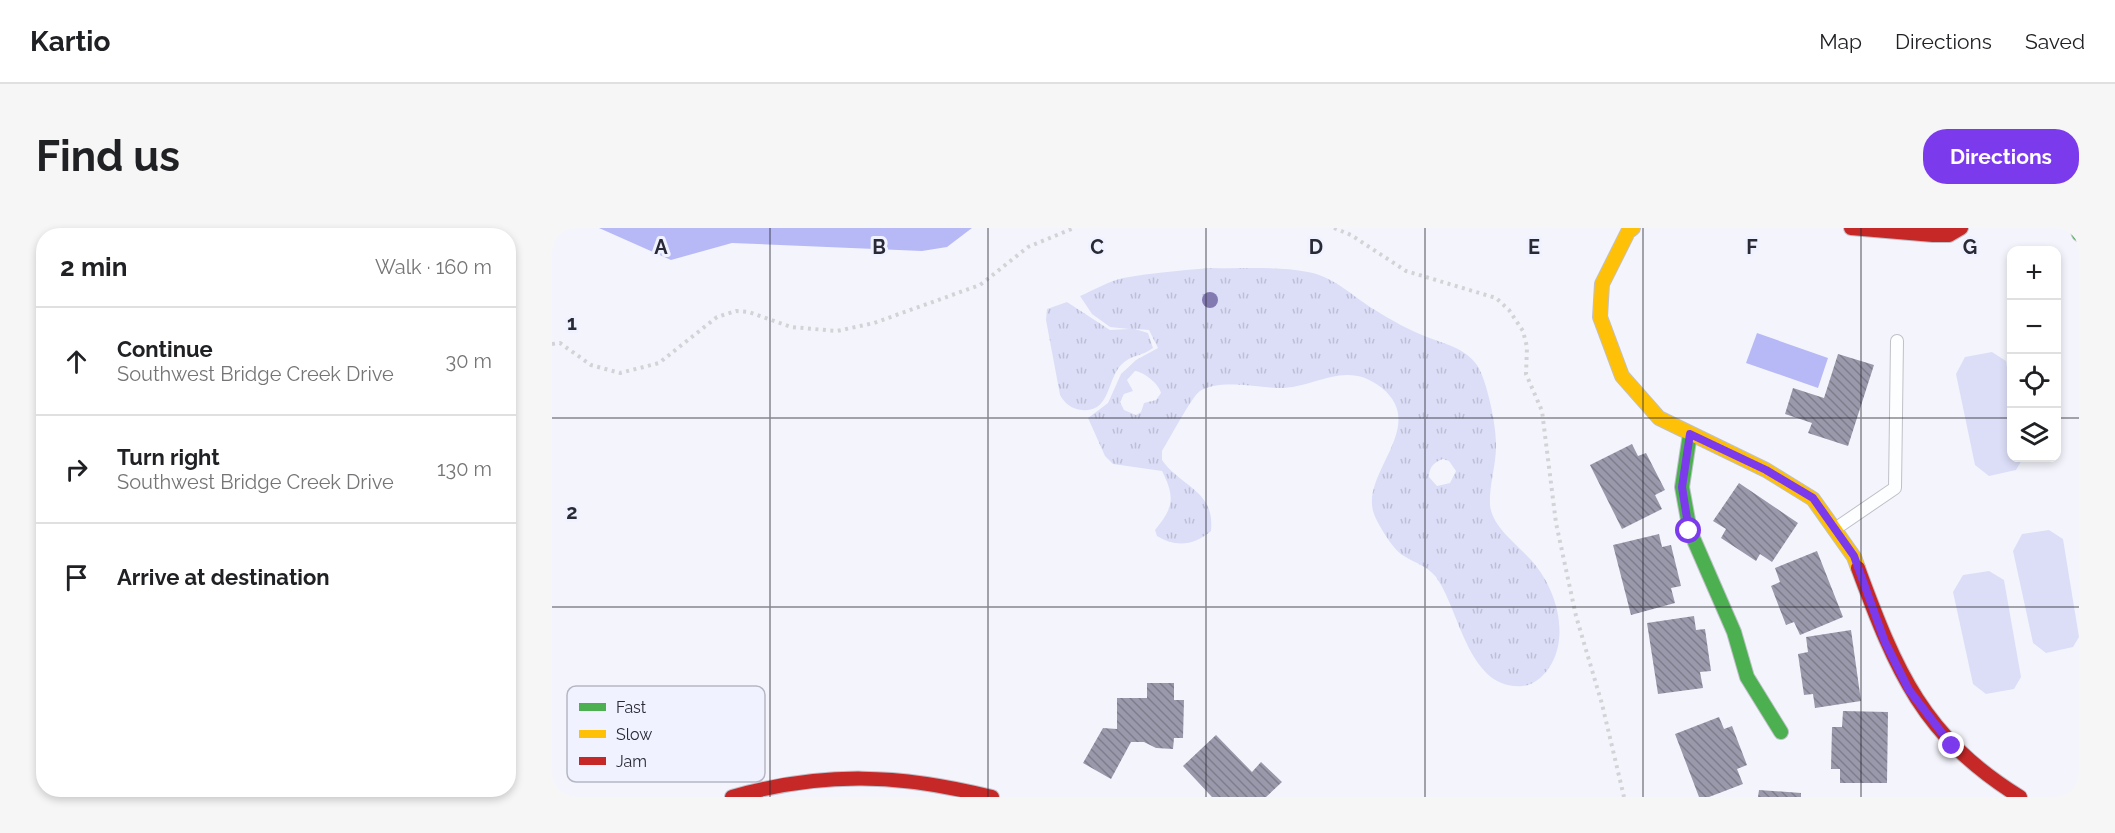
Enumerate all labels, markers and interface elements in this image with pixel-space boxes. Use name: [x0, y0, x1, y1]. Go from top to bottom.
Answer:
text: Kartio: [30, 25, 110, 58]
text: Map: [1819, 29, 1862, 54]
text: Directions: [1895, 29, 1992, 54]
text: Saved: [2025, 29, 2085, 54]
button: Directions: [1923, 129, 2079, 184]
text: Find us: [36, 132, 180, 181]
text: A: [654, 235, 668, 259]
text: B: [872, 235, 886, 259]
text: C: [1090, 235, 1104, 259]
text: D: [1309, 235, 1323, 259]
text: E: [1528, 235, 1540, 259]
text: F: [1746, 235, 1758, 259]
text: G: [1963, 235, 1977, 259]
map controls: [2007, 246, 2061, 462]
button: +: [2007, 246, 2061, 300]
text: 2 min: [60, 252, 127, 282]
text: Walk · 160 m: [375, 255, 492, 279]
button: −: [2007, 300, 2061, 354]
text: 1: [567, 311, 577, 335]
text: Continue: [117, 336, 213, 362]
icon: ahead: [60, 345, 93, 378]
text: 30 m: [446, 349, 492, 373]
button: locate: [2007, 354, 2061, 408]
text: Southwest Bridge Creek Drive: [117, 362, 394, 386]
button: layers: [2007, 408, 2061, 462]
text: Turn right: [117, 444, 220, 470]
icon: right: [60, 453, 93, 486]
text: 130 m: [437, 457, 492, 481]
text: Southwest Bridge Creek Drive: [117, 470, 394, 494]
text: 2: [566, 500, 578, 524]
route start: [1675, 517, 1701, 543]
icon: arrive: [60, 561, 93, 594]
text: Arrive at destination: [117, 564, 330, 590]
legend: [567, 686, 765, 782]
text: Fast: [616, 698, 647, 717]
text: Slow: [616, 725, 652, 744]
route end: [1938, 732, 1964, 758]
text: Jam: [616, 752, 647, 771]

